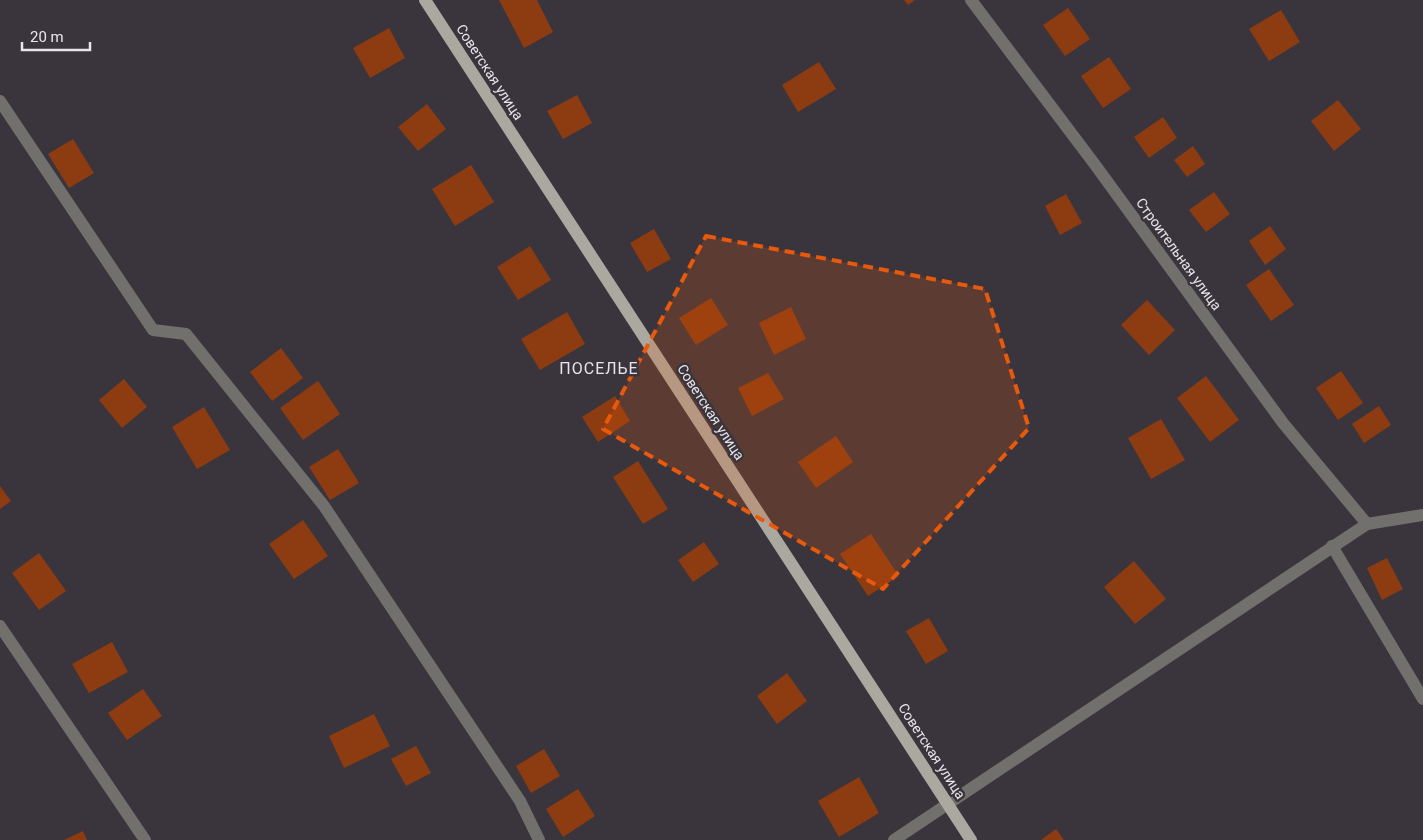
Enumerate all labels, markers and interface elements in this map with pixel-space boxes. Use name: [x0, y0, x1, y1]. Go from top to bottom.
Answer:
scale bar: [22, 20, 90, 52]
street label: Советская улица: [453, 21, 527, 123]
text: 20 m: [30, 28, 64, 46]
street label: Строительная улица: [1133, 195, 1225, 313]
district label: ПОСЕЛЬЕ: [559, 359, 639, 378]
street label: Советская улица: [674, 361, 748, 463]
street label: Советская улица: [895, 700, 969, 802]

